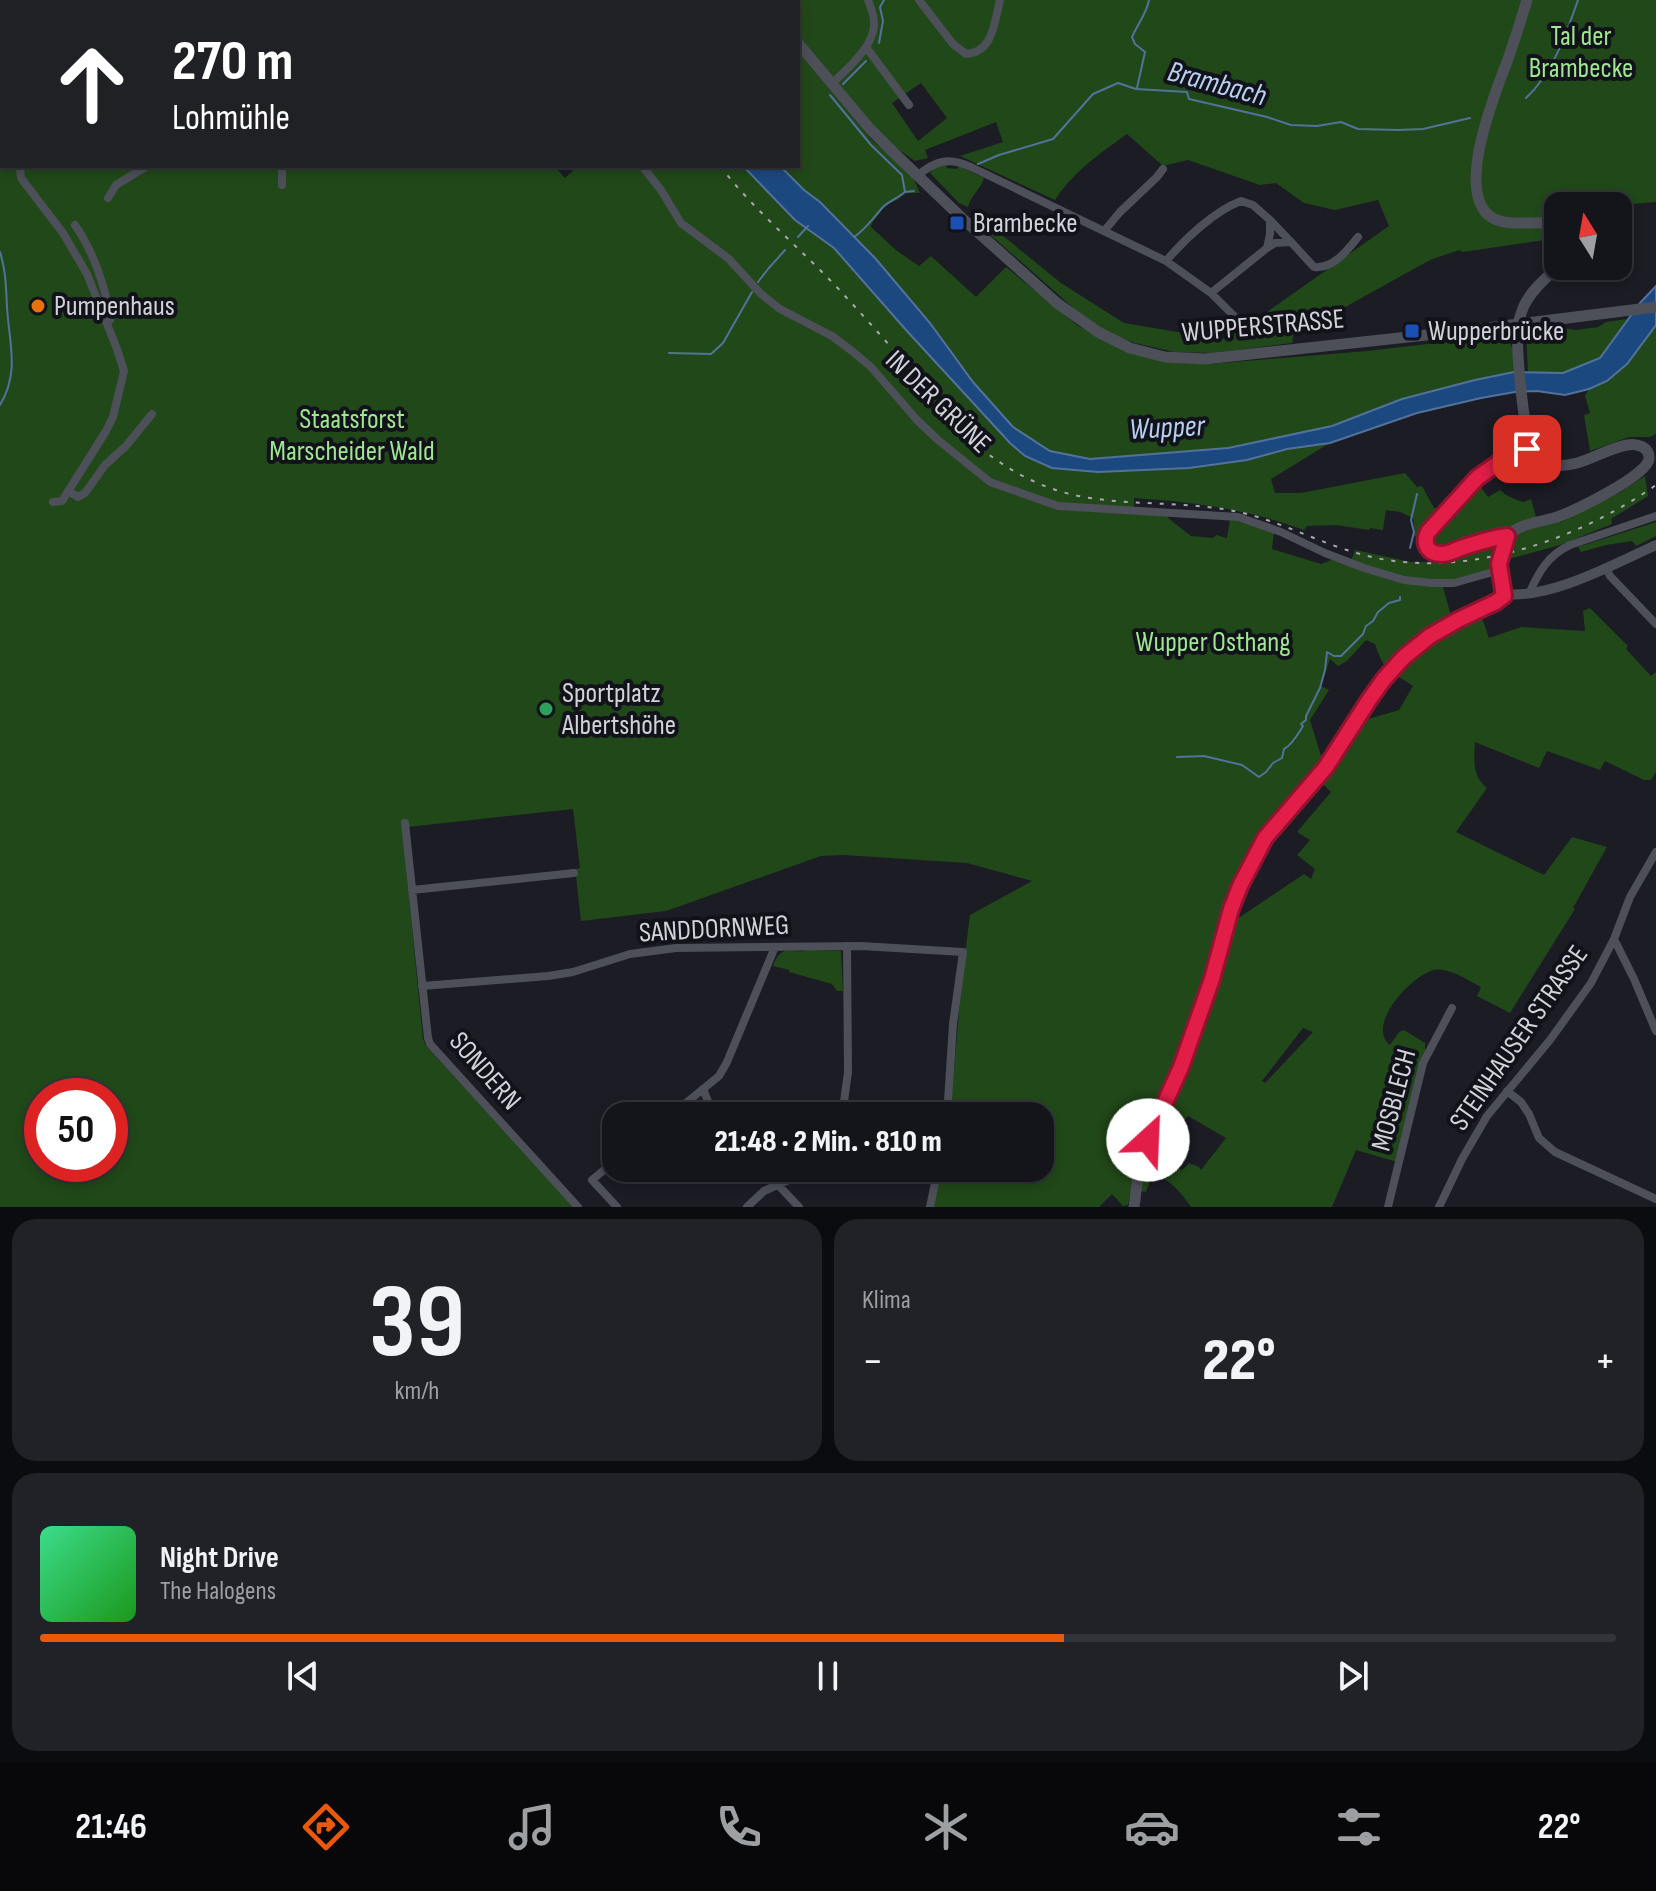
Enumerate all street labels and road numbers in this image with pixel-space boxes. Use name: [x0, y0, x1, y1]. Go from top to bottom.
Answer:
street label: WUPPERSTRASSE: [1180, 302, 1346, 350]
street label: IN DER GRÜNE: [878, 344, 998, 460]
street label: SANDDORNWEG: [638, 909, 790, 949]
street label: STEINHAUSER STRASSE: [1443, 939, 1595, 1137]
street label: SONDERN: [442, 1025, 528, 1117]
street label: MOSBLECH: [1365, 1045, 1423, 1155]

